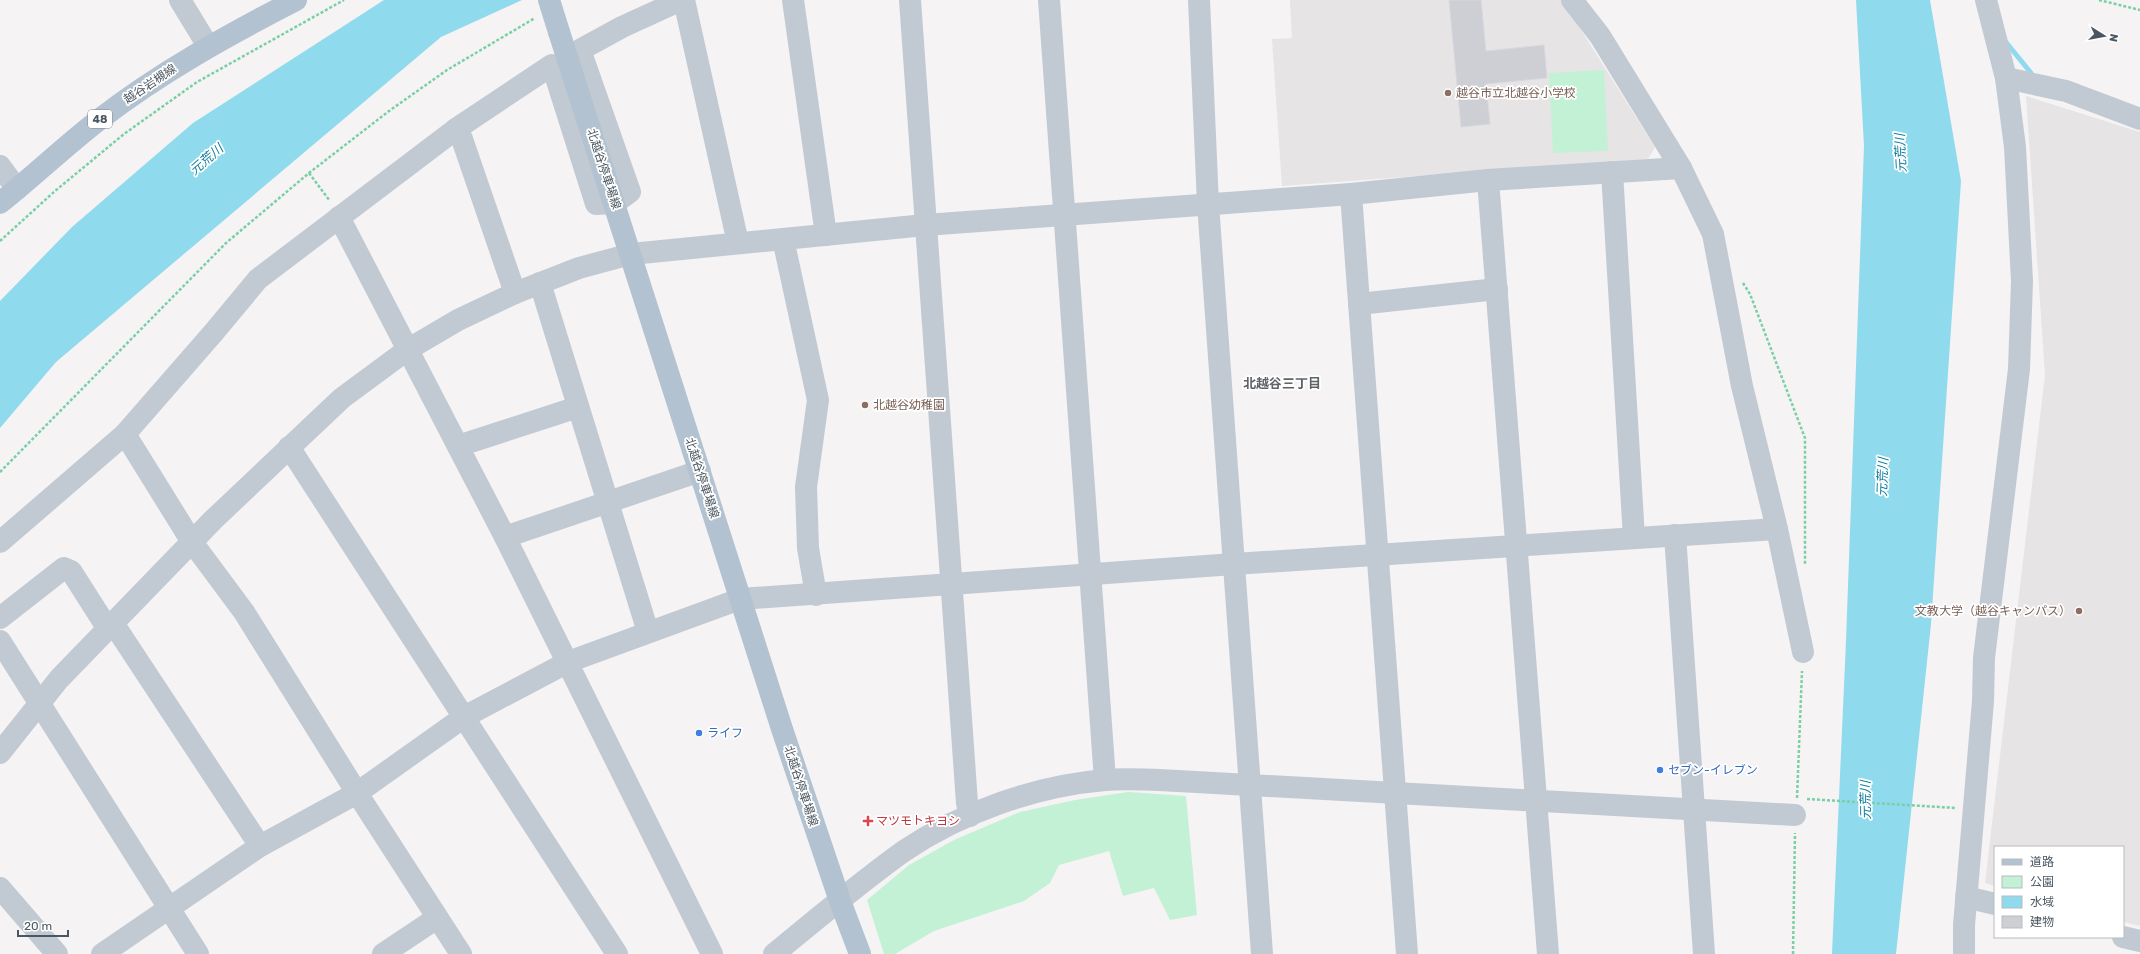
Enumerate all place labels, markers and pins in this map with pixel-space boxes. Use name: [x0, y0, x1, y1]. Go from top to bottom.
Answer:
place label: 越谷市立北越谷小学校: [1456, 86, 1576, 100]
marker: 越谷市立北越谷小学校: [1443, 88, 1453, 98]
place label: 北越谷幼稚園: [873, 398, 945, 412]
marker: 北越谷幼稚園: [860, 400, 870, 410]
place label: 文教大学（越谷キャンパス）: [1915, 604, 2071, 618]
marker: 文教大学（越谷キャンパス）: [2074, 606, 2084, 616]
place label: ライフ: [707, 726, 743, 740]
marker: ライフ: [694, 728, 704, 738]
place label: セブン-イレブン: [1668, 763, 1758, 777]
marker: セブン-イレブン: [1655, 765, 1665, 775]
place label: マツモトキヨシ: [876, 814, 960, 828]
marker: マツモトキヨシ: [863, 816, 873, 826]

